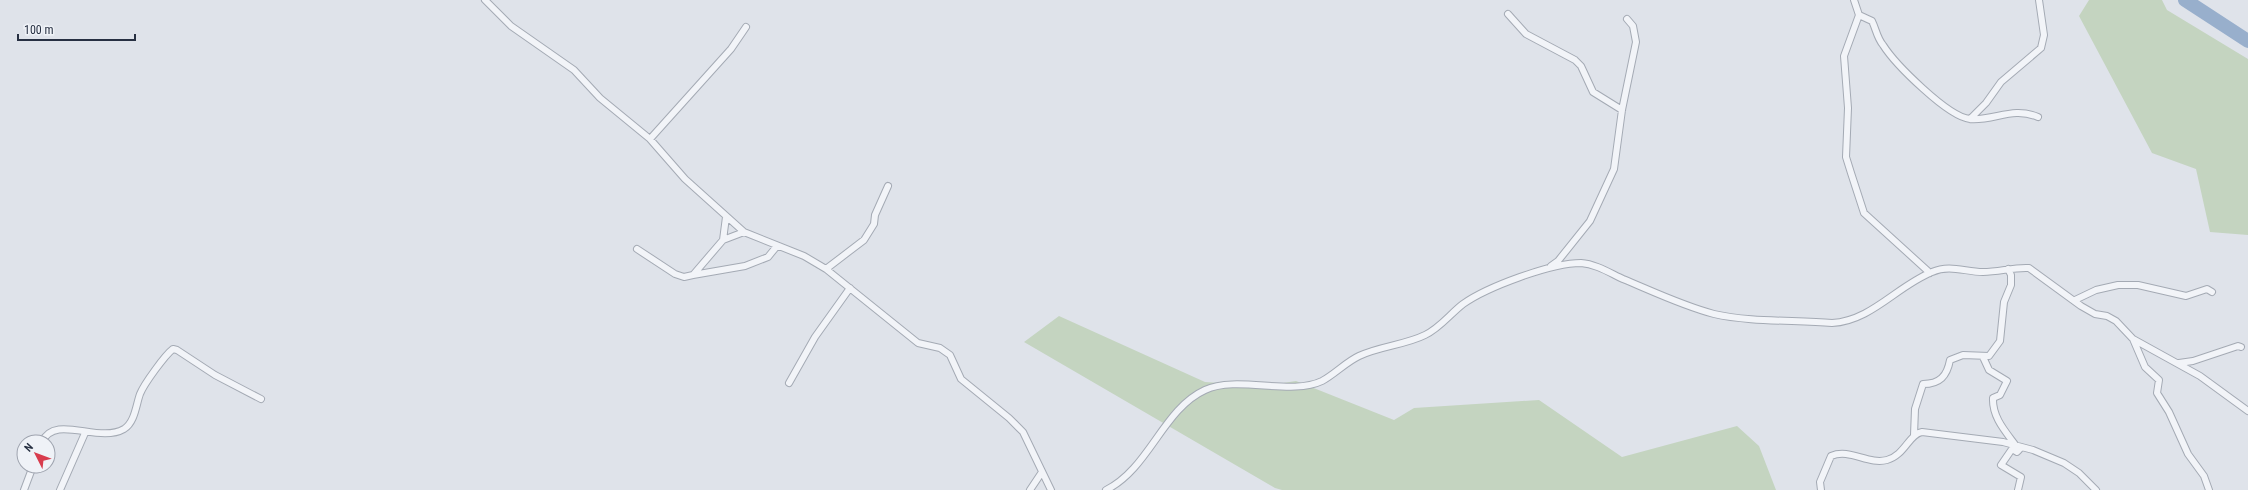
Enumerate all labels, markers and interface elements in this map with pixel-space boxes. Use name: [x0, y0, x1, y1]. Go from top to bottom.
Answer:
scale bar: [18, 16, 135, 42]
text: 100 m: [24, 23, 54, 37]
north arrow: [16, 434, 56, 474]
text: N: [22, 441, 36, 455]

